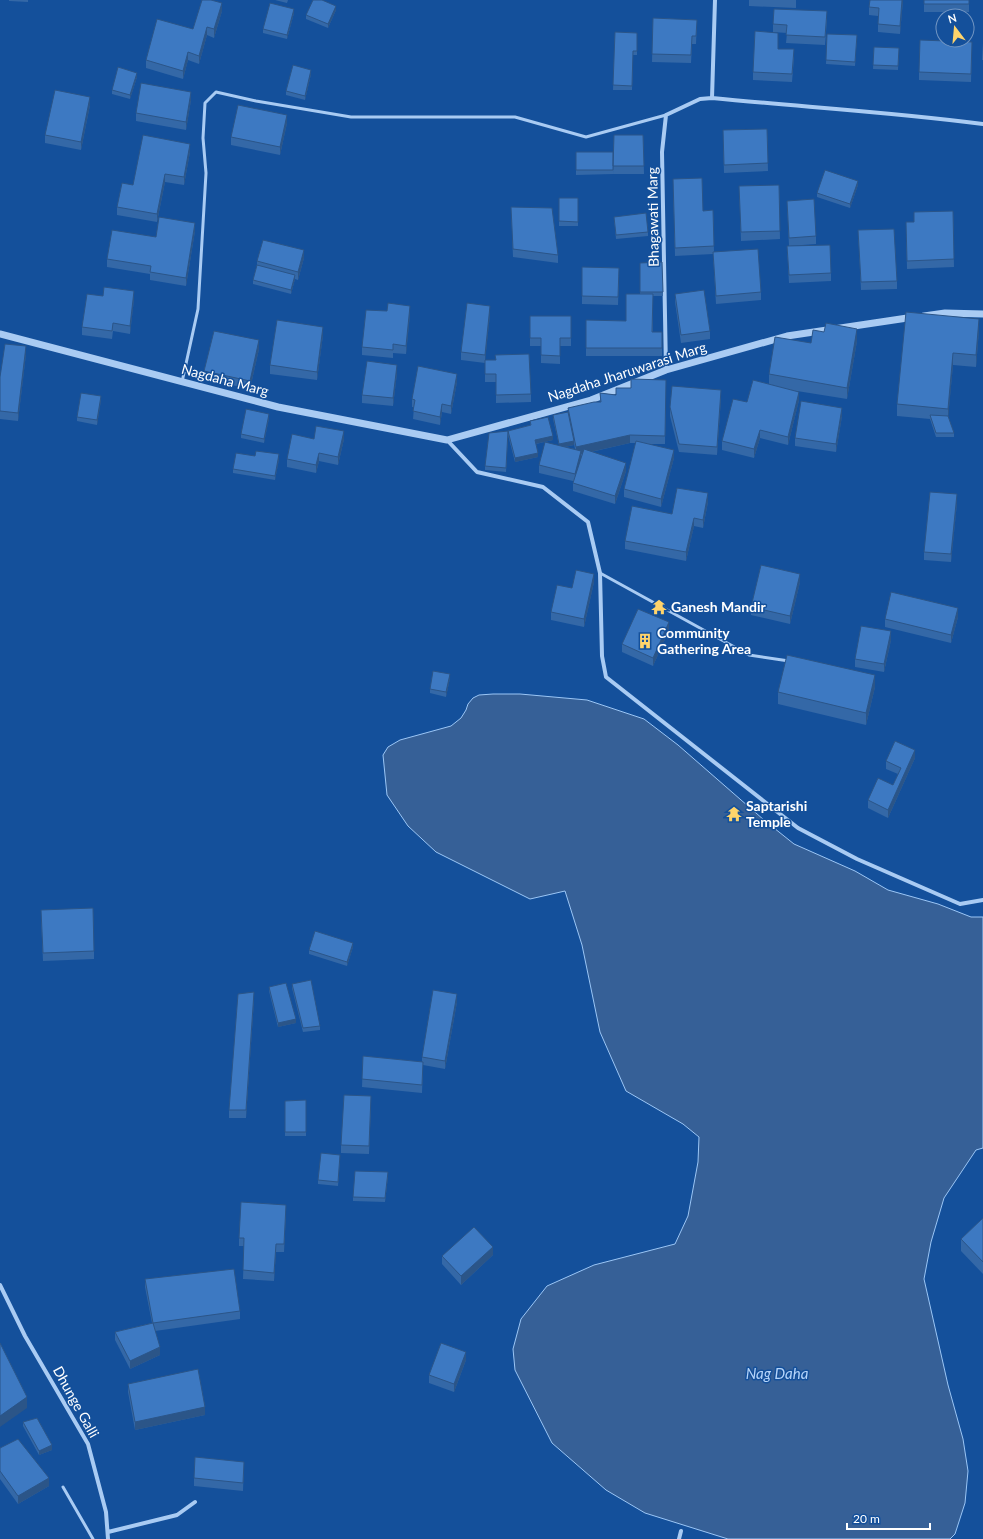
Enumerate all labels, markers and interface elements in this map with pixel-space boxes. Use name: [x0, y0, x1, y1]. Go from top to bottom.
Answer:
north arrow: [935, 8, 975, 48]
text: N: [946, 10, 958, 25]
street label: Bhagawati Marg: [643, 167, 662, 267]
street label: Nagdaha Jharuwarasi Marg: [545, 338, 708, 405]
street label: Nagdaha Marg: [180, 360, 271, 399]
temple icon: Ganesh Mandir: [650, 598, 668, 616]
place label: Ganesh Mandir: [671, 598, 767, 615]
place label: Community Gathering Area: [657, 624, 751, 657]
building icon: Community Gathering Area: [636, 632, 654, 650]
place label: Saptarishi Temple: [746, 797, 807, 830]
temple icon: Saptarishi Temple: [725, 805, 743, 823]
street label: Dhunge Galli: [50, 1363, 103, 1441]
water label: Nag Daha: [746, 1364, 809, 1382]
scale bar: [847, 1505, 930, 1531]
text: 20 m: [853, 1511, 880, 1526]

